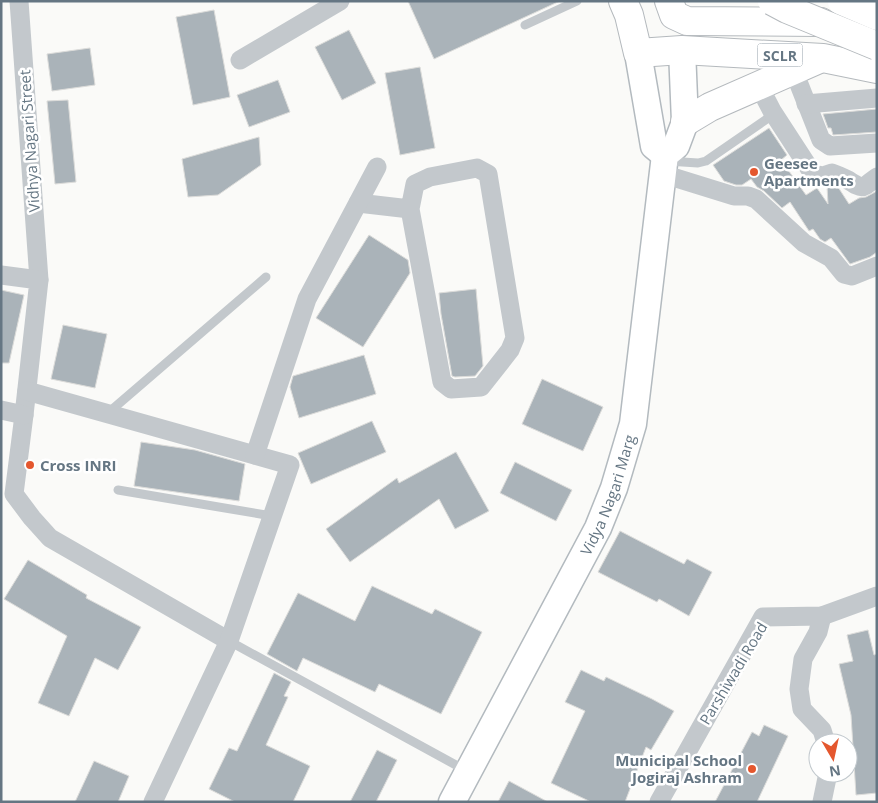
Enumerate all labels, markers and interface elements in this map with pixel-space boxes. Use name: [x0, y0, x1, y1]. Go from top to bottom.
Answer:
road number: SCLR: [758, 44, 802, 66]
street label: Vidhya Nagari Street: [14, 69, 44, 213]
place label: Geesee Apartments: [764, 153, 854, 190]
marker: Geesee Apartments: [748, 166, 760, 178]
street label: Vidya Nagari Marg: [575, 432, 639, 559]
place label: Cross INRI: [40, 455, 117, 475]
marker: Cross INRI: [24, 459, 36, 471]
street label: Parshiwadi Road: [694, 618, 772, 728]
north arrow: [808, 733, 858, 783]
place label: Municipal School Jogiraj Ashram: [615, 750, 742, 787]
text: N: [828, 761, 842, 782]
marker: Municipal School Jogiraj Ashram: [746, 763, 758, 775]

